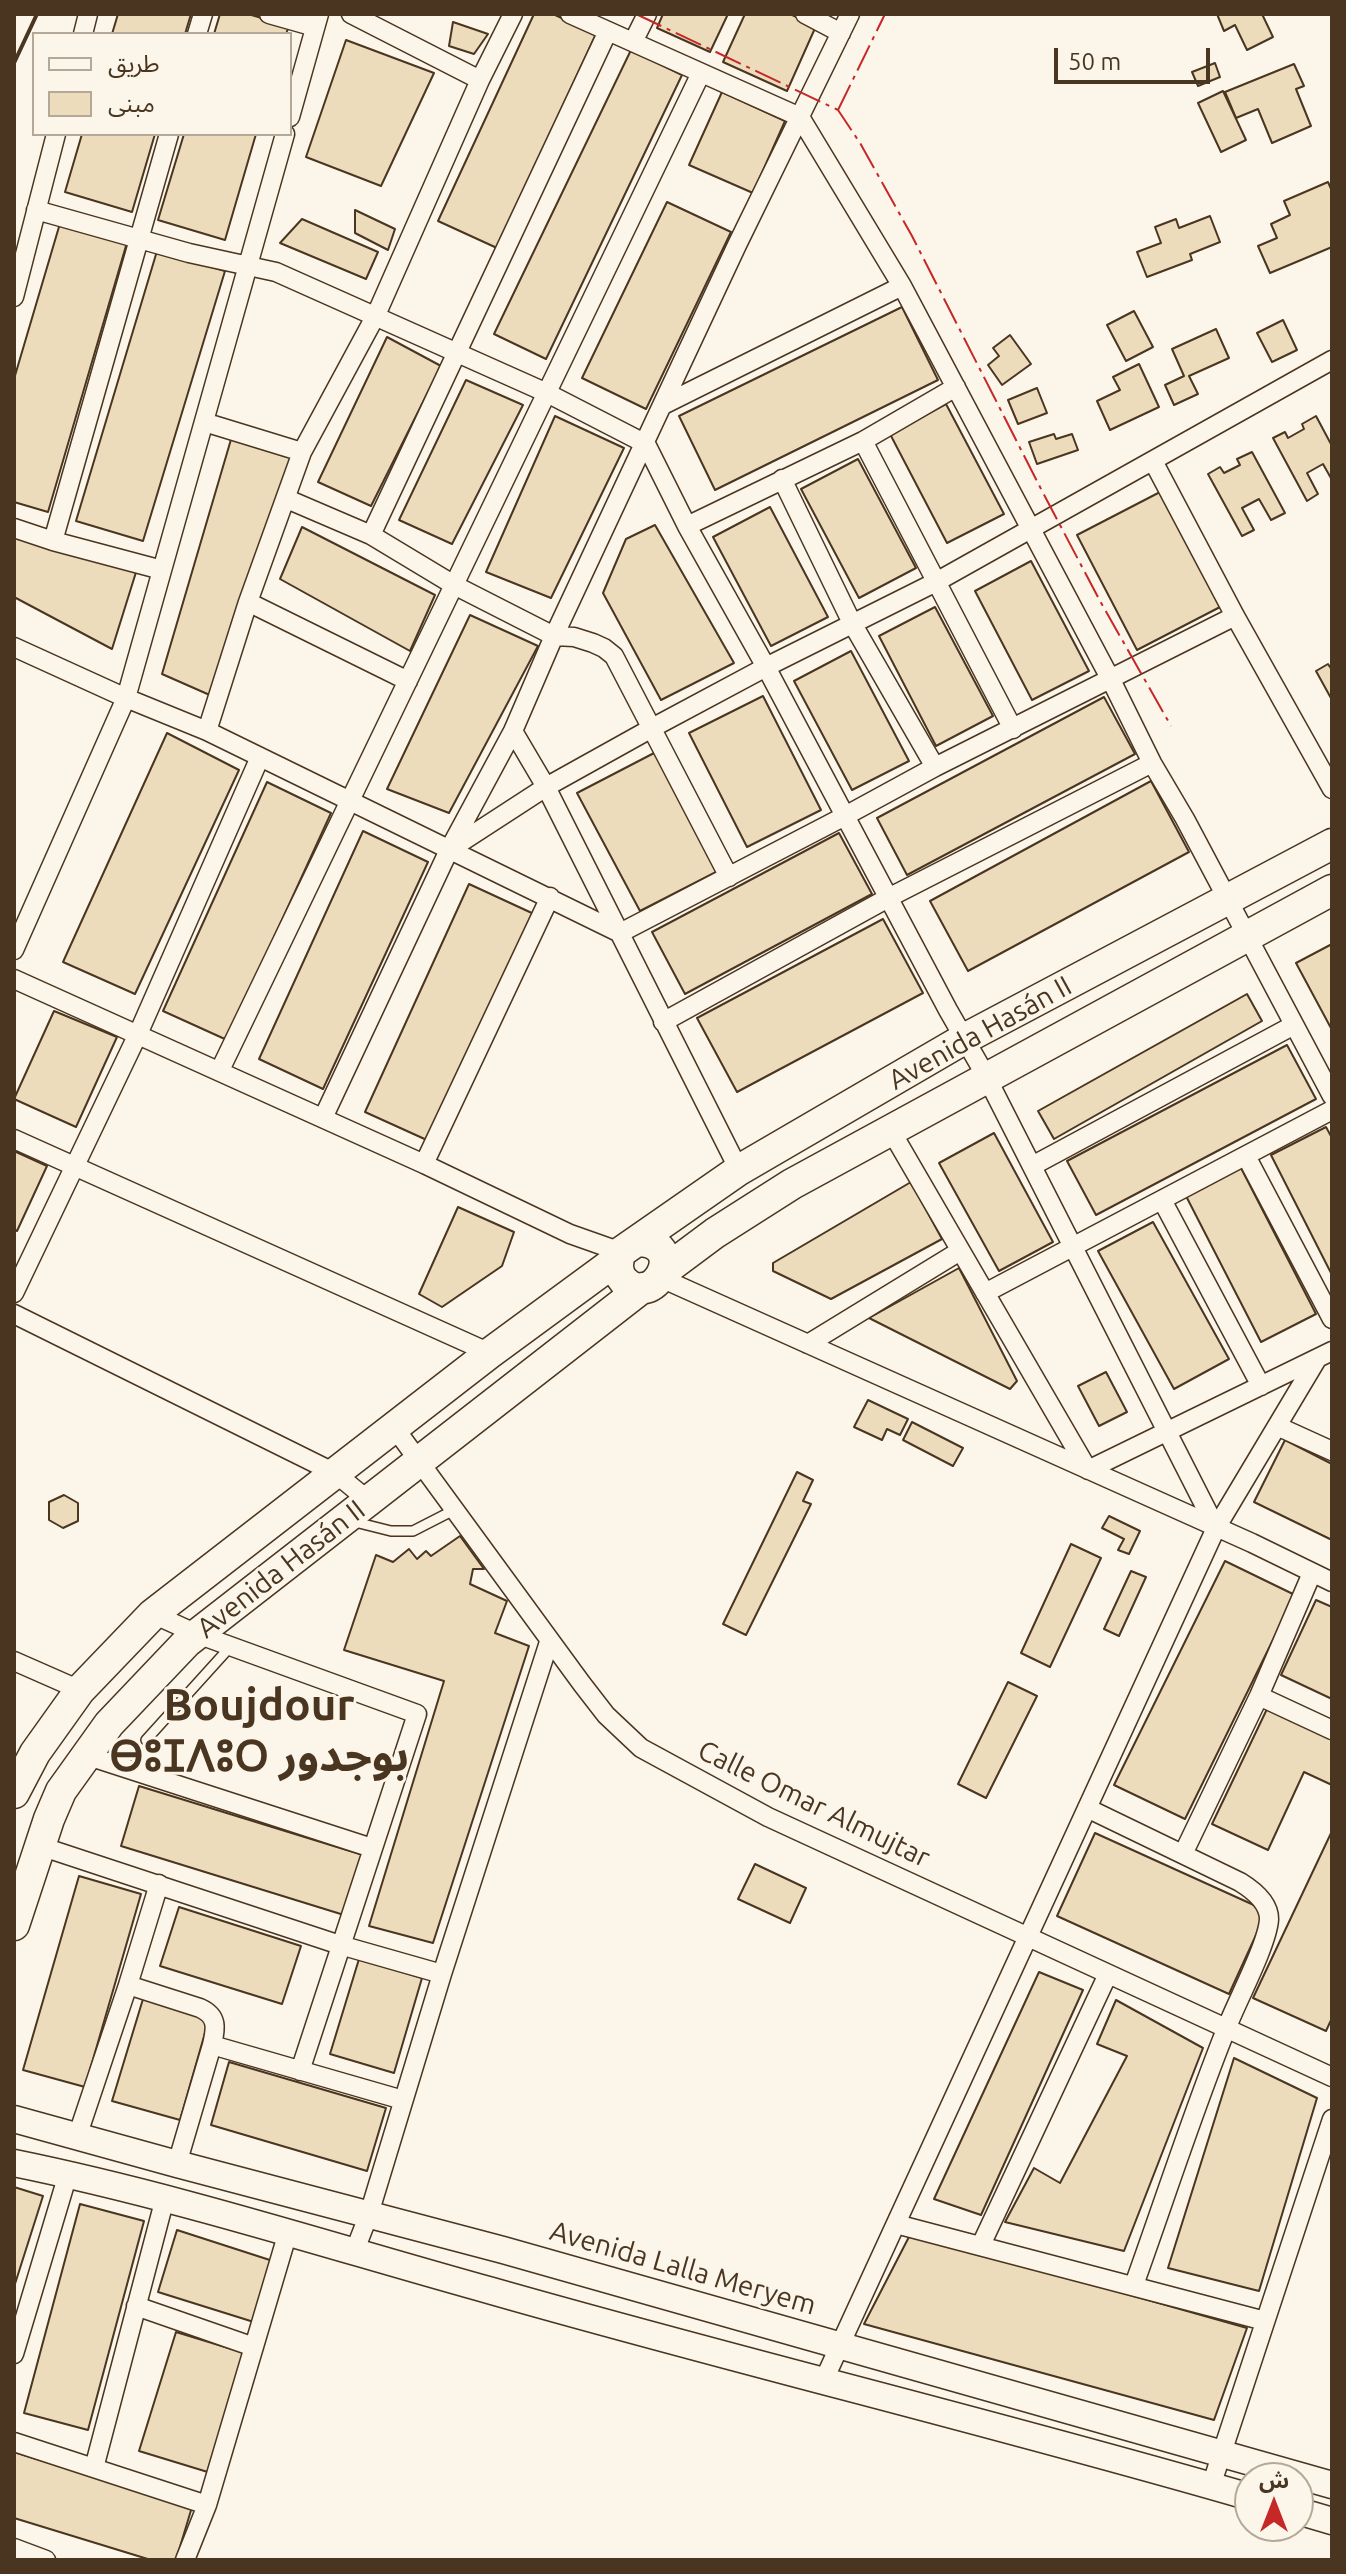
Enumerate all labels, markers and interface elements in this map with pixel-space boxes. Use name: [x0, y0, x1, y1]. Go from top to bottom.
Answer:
legend: [32, 32, 292, 136]
scale bar: [1058, 32, 1214, 82]
text: 50 m: [1068, 48, 1121, 75]
text: طريق: [108, 50, 160, 77]
text: مبنى: [108, 90, 155, 117]
street label: Avenida Hasán II: [883, 969, 1077, 1097]
street label: Avenida Hasán II: [190, 1493, 372, 1645]
district label: Boujdour ⴱⵓⵊⴷⵓⵔ بوجدور: [109, 1679, 409, 1782]
street label: Calle Omar Almujtar: [693, 1733, 935, 1875]
street label: Avenida Lalla Meryem: [546, 2214, 820, 2322]
north arrow: [1234, 2462, 1314, 2542]
text: ش: [1259, 2467, 1289, 2492]

